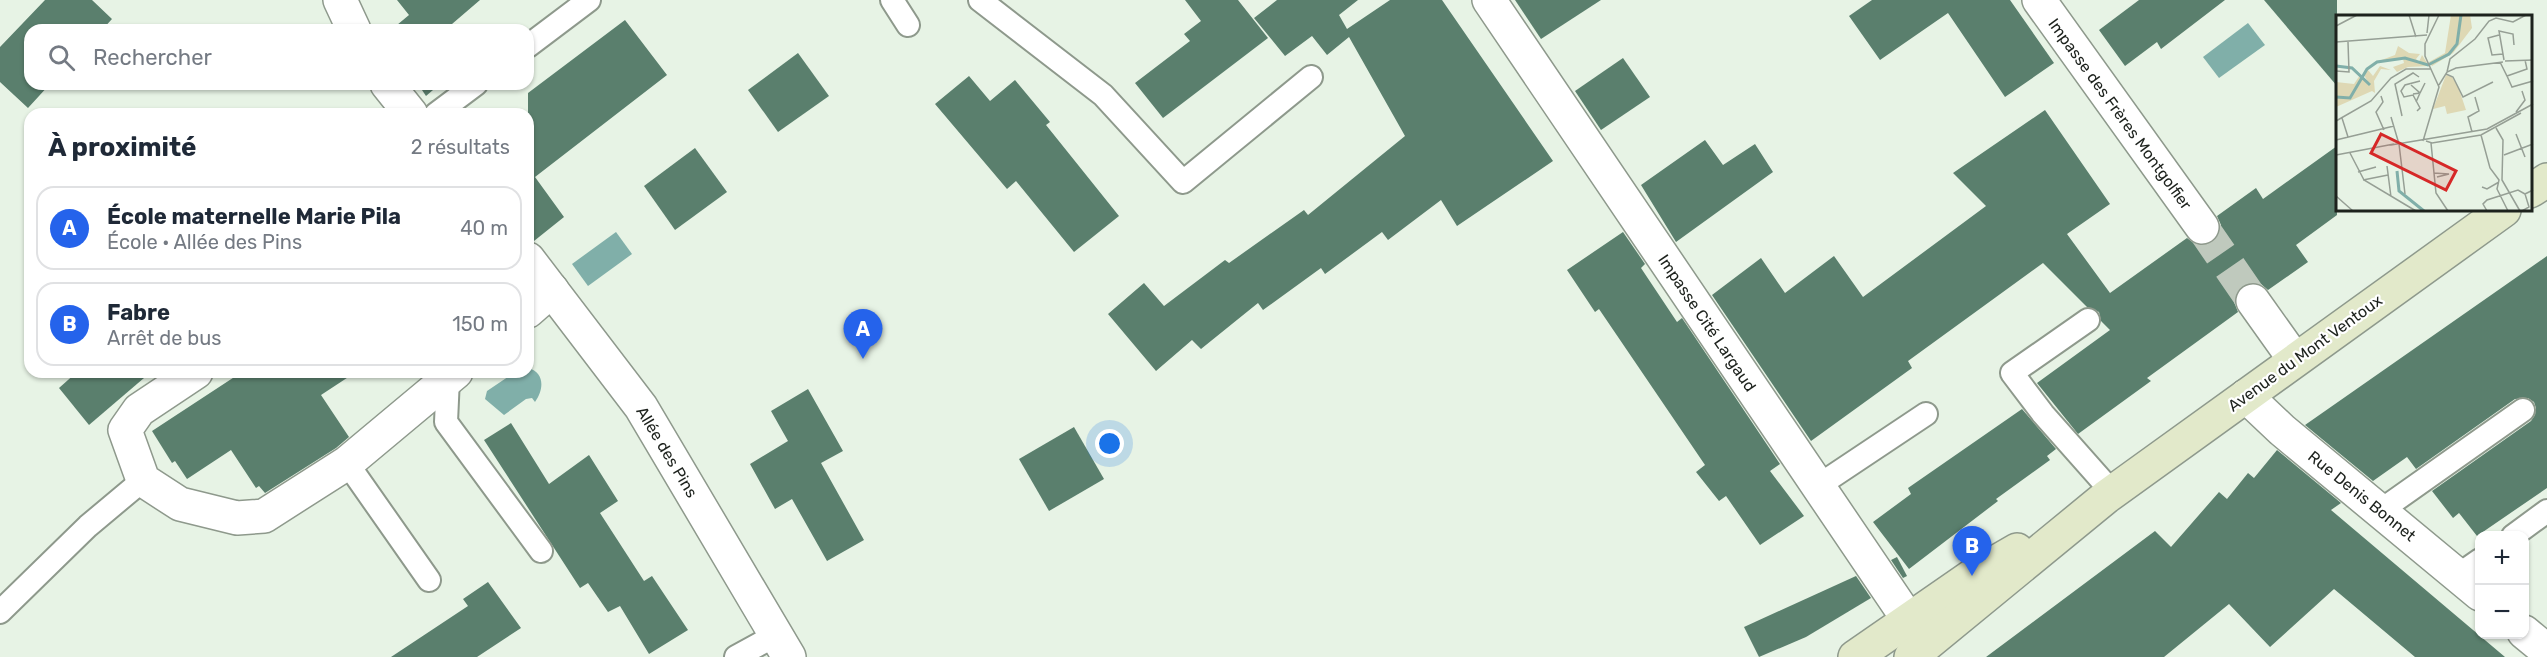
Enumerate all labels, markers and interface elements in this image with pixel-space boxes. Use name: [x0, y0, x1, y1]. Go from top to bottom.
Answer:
street label: Impasse des Frères Montgolfier: [2044, 15, 2196, 213]
inset map: [2336, 15, 2532, 212]
search box: [24, 24, 534, 90]
icon: search: [45, 41, 78, 74]
text: Rechercher: [93, 44, 212, 71]
text: À proximité: [48, 132, 197, 163]
text: 2 résultats: [411, 135, 510, 159]
text: École maternelle Marie Pila: [107, 203, 401, 230]
text: A: [62, 216, 77, 240]
text: 40 m: [460, 216, 508, 240]
text: École · Allée des Pins: [107, 230, 302, 254]
street label: Impasse Cité Largaud: [1654, 251, 1760, 395]
street label: Avenue du Mont Ventoux: [2224, 290, 2386, 415]
text: Fabre: [107, 299, 170, 326]
pin: A: [844, 310, 882, 359]
text: B: [62, 312, 77, 336]
text: 150 m: [452, 312, 508, 336]
text: Arrêt de bus: [107, 326, 221, 350]
street label: Allée des Pins: [632, 403, 702, 501]
your location: [1095, 429, 1124, 458]
street label: Rue Denis Bonnet: [2304, 447, 2420, 545]
pin: B: [1952, 526, 1992, 576]
map controls: [2475, 531, 2529, 639]
button: +: [2475, 531, 2529, 585]
button: −: [2475, 585, 2529, 639]

